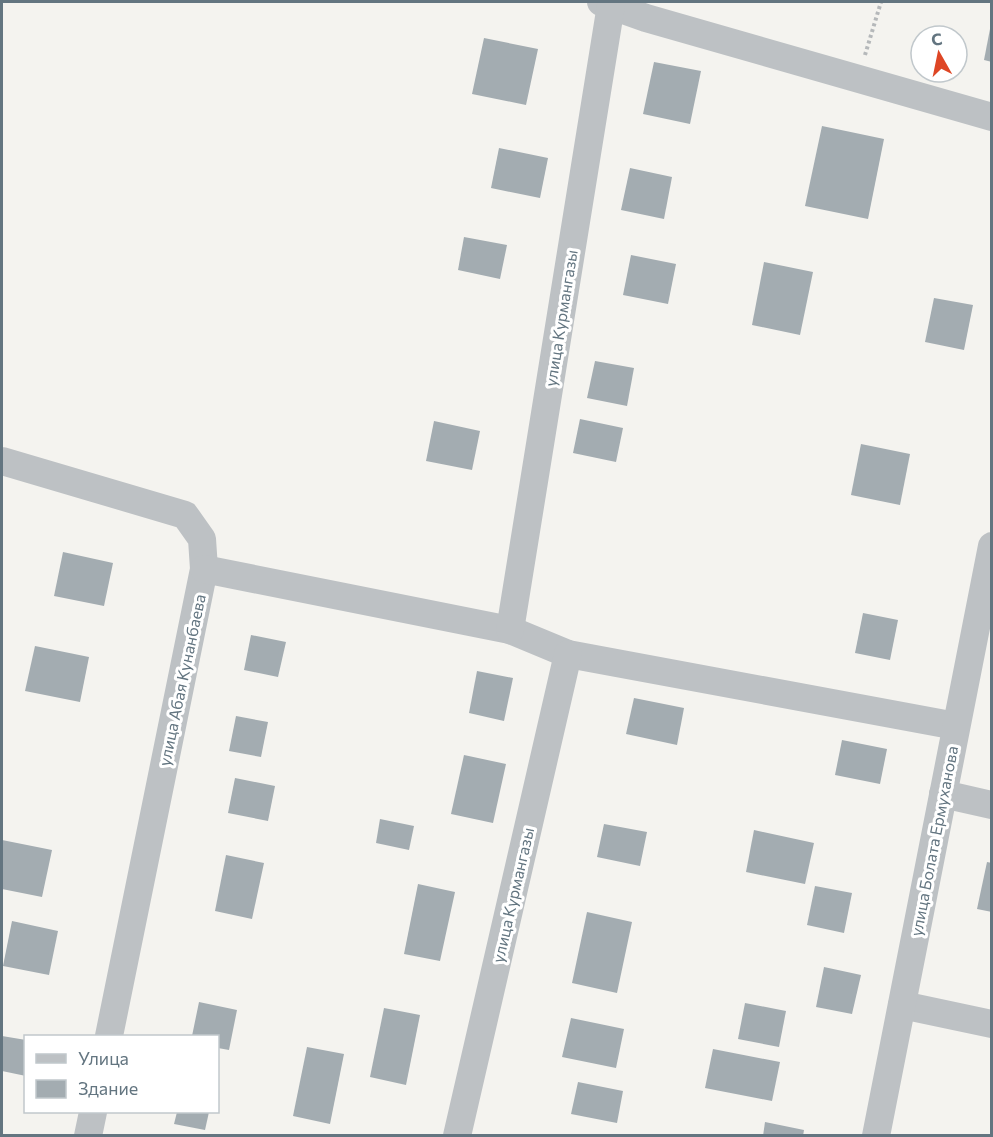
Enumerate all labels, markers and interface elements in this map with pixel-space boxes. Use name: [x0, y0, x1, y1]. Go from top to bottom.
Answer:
north arrow: [909, 24, 969, 84]
text: С: [930, 28, 944, 49]
street label: улица Курмангазы: [540, 248, 581, 388]
street label: улица Абая Кунанбаева: [154, 592, 209, 768]
street label: улица Болата Ермуханова: [906, 744, 961, 938]
street label: улица Курмангазы: [488, 825, 537, 964]
legend: [24, 1035, 219, 1113]
text: Улица: [78, 1047, 129, 1069]
text: Здание: [78, 1077, 138, 1099]

